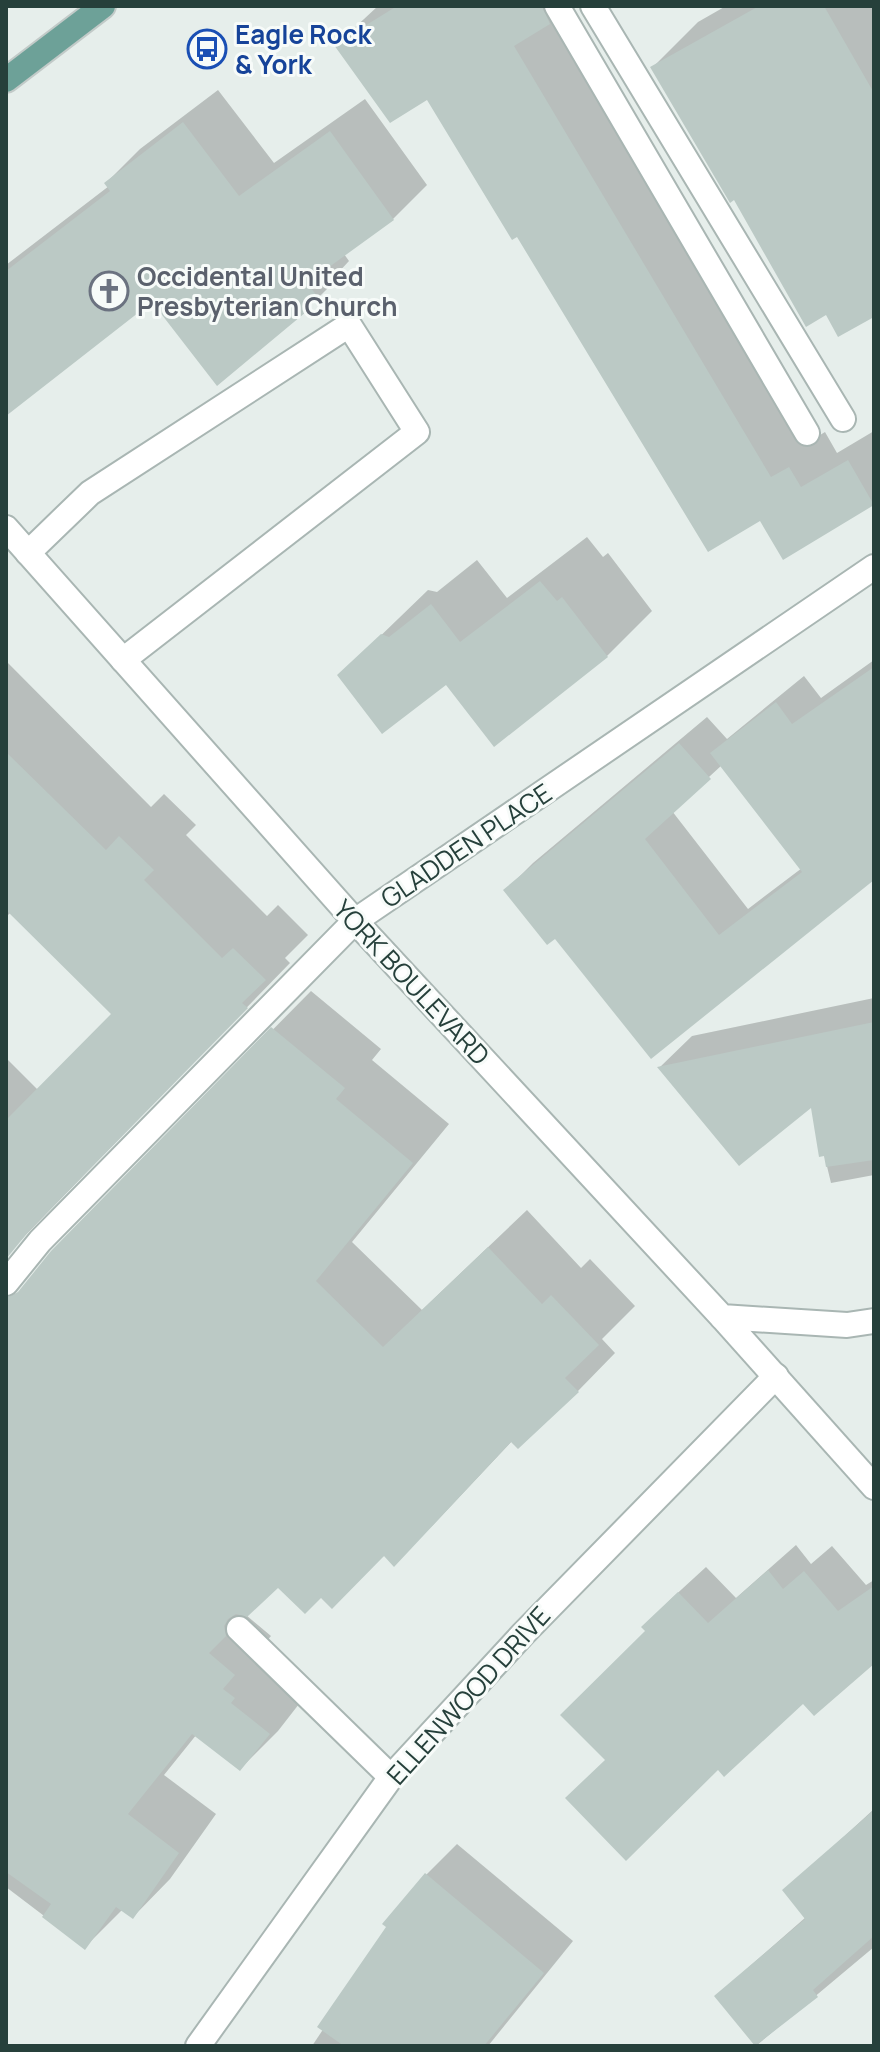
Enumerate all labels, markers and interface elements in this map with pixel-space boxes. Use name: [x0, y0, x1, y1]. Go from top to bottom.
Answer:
place label: Eagle Rock & York: [235, 16, 373, 82]
bus stop icon: Eagle Rock & York: [186, 28, 228, 70]
place label: Occidental United Presbyterian Church: [137, 258, 397, 324]
church icon: Occidental United Presbyterian Church: [88, 270, 130, 312]
street label: GLADDEN PLACE: [373, 774, 559, 916]
street label: YORK BOULEVARD: [326, 891, 498, 1073]
street label: ELLENWOOD DRIVE: [378, 1598, 558, 1792]

